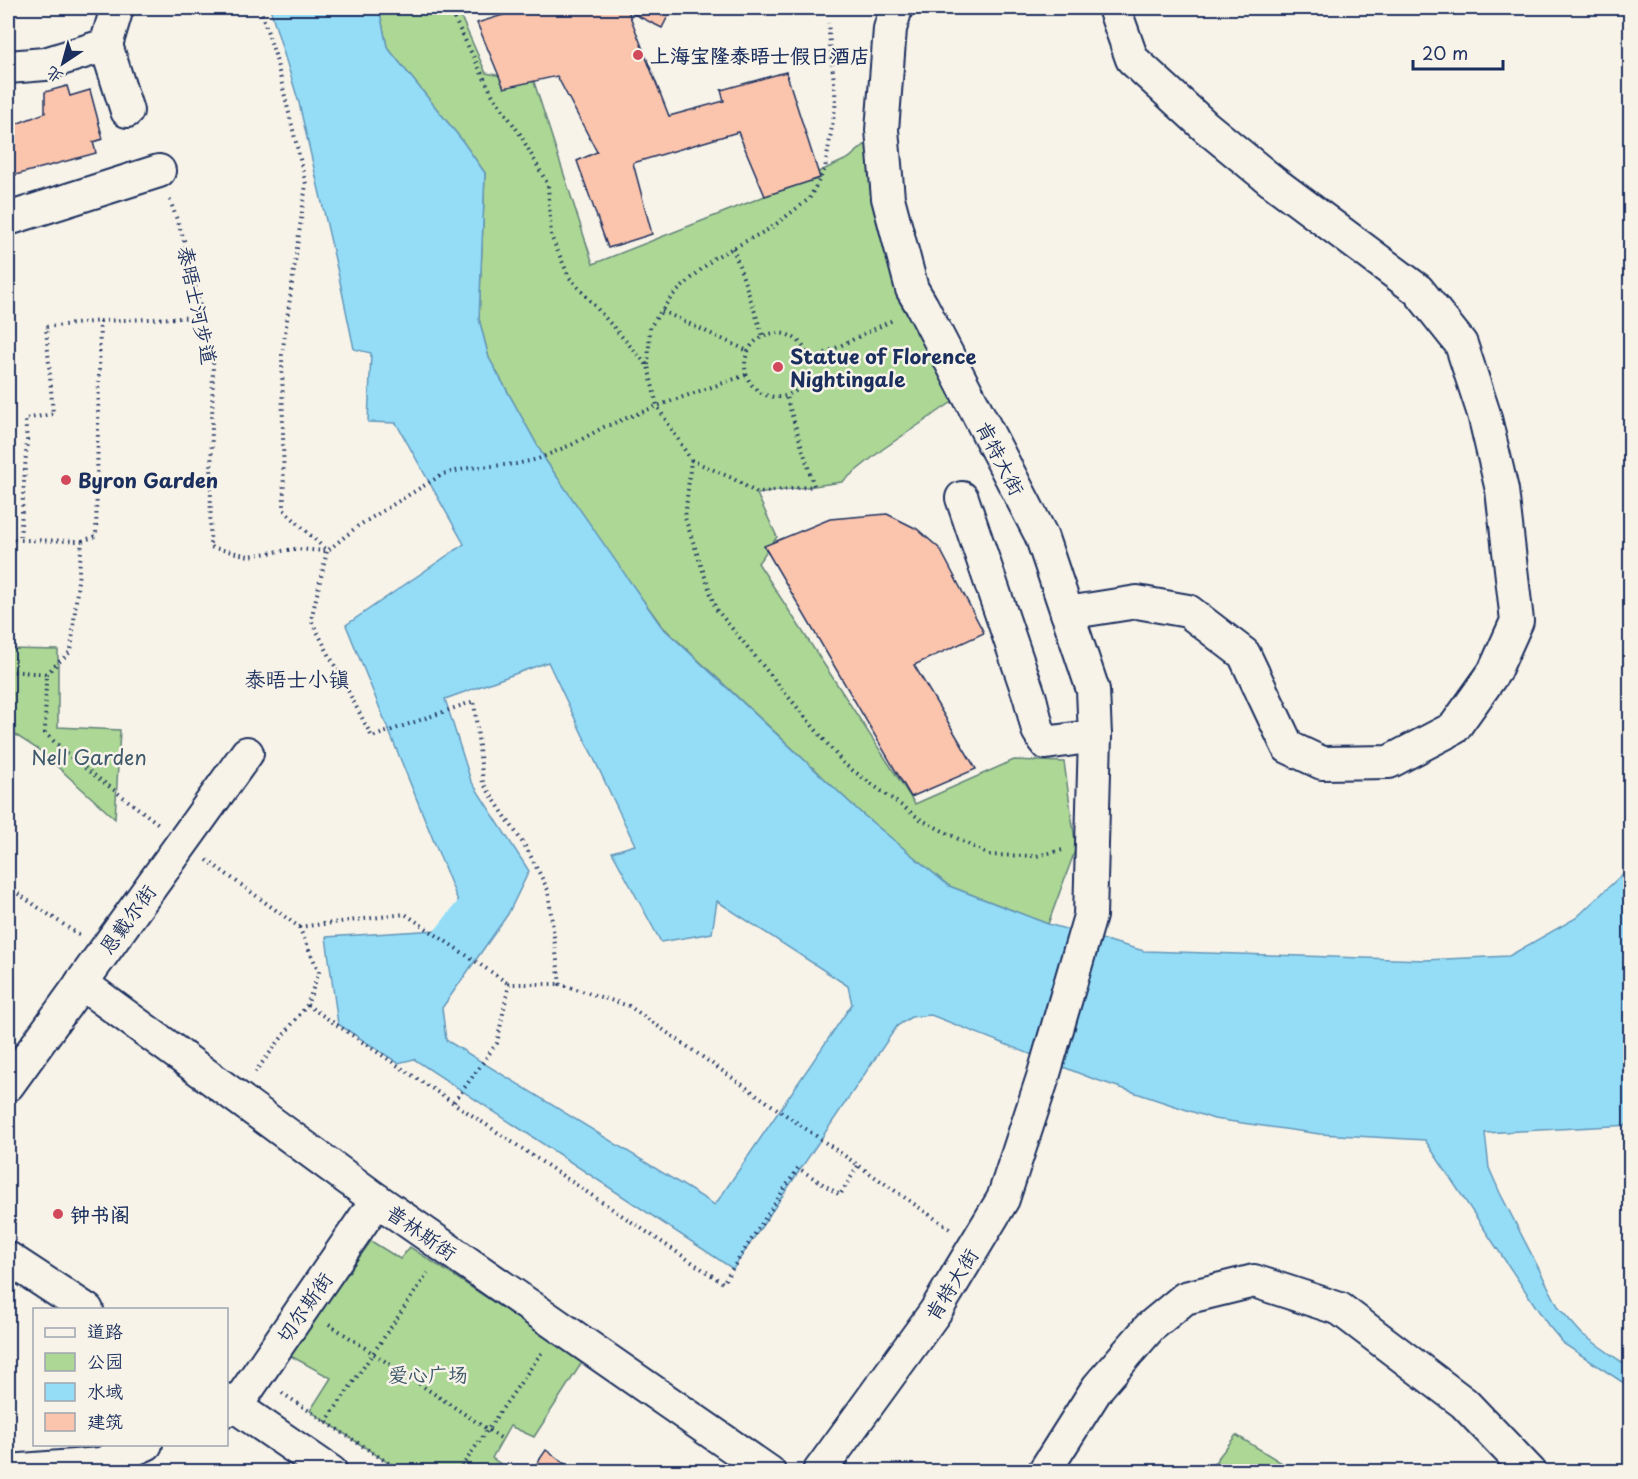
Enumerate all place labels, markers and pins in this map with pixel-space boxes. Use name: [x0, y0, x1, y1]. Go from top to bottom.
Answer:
place label: 上海宝隆泰晤士假日酒店: [650, 40, 870, 70]
marker: 上海宝隆泰晤士假日酒店: [631, 48, 645, 62]
place label: Statue of Florence Nightingale: [790, 341, 976, 394]
marker: Statue of Florence Nightingale: [771, 360, 785, 374]
place label: Byron Garden: [78, 465, 218, 495]
marker: Byron Garden: [59, 473, 73, 487]
place label: 钟书阁: [70, 1199, 130, 1229]
marker: 钟书阁: [51, 1207, 65, 1221]

